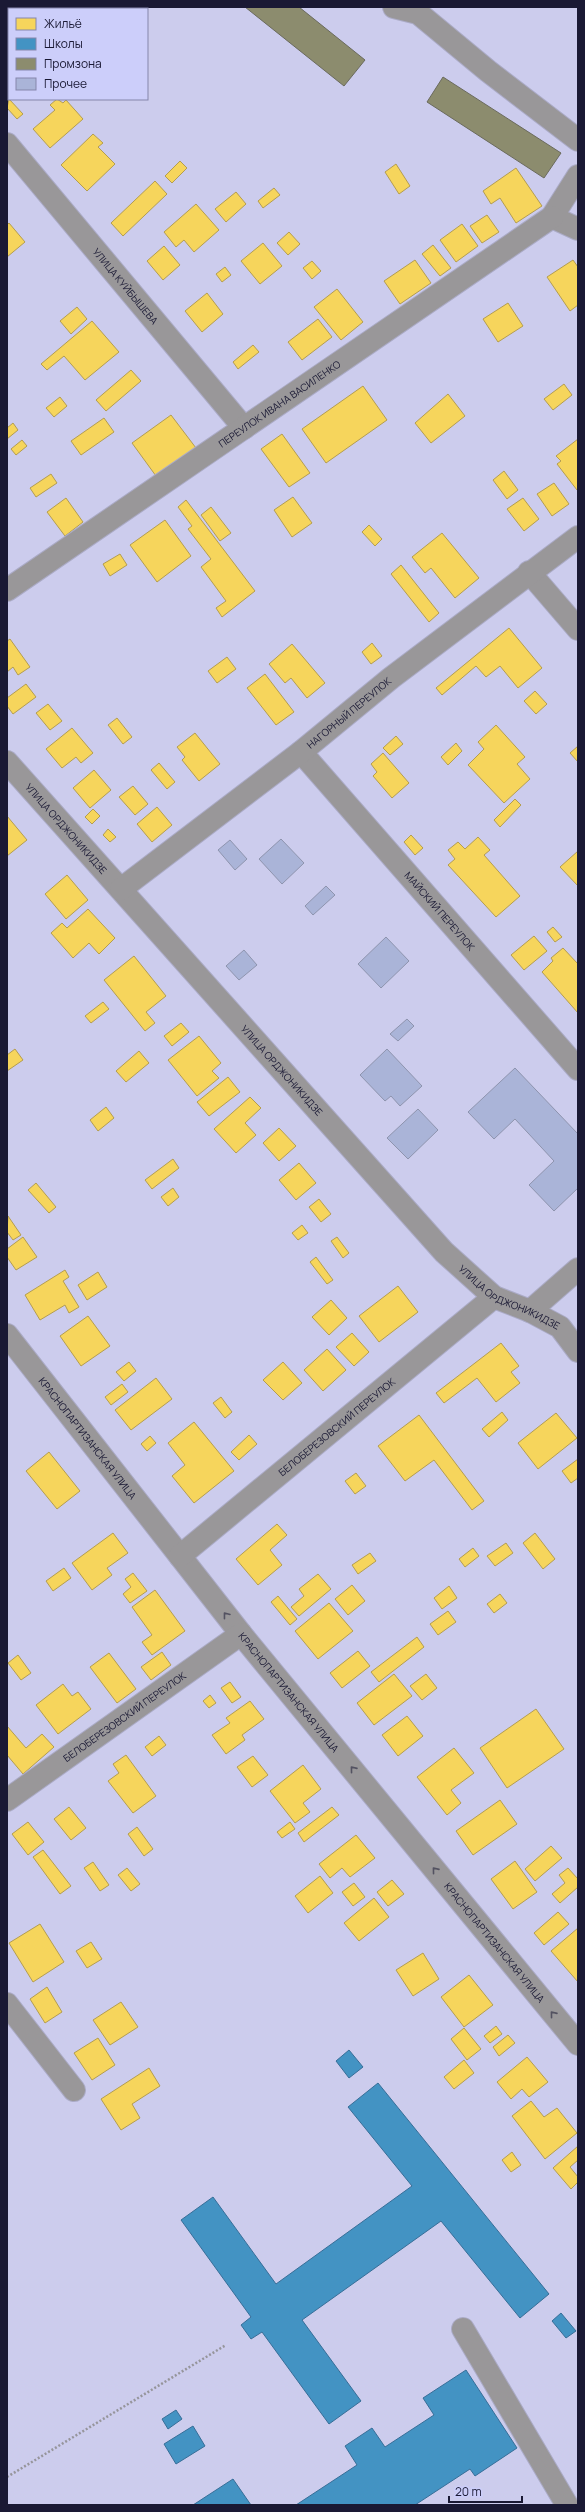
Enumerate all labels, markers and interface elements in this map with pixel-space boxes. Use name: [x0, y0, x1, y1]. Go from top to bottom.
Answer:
legend: [8, 8, 148, 100]
text: Жильё: [44, 15, 82, 32]
text: Школы: [44, 35, 83, 52]
text: Промзона: [44, 55, 102, 72]
text: Прочее: [44, 75, 87, 92]
street label: УЛИЦА КУЙБЫШЕВА: [90, 245, 162, 328]
street label: ПЕРЕУЛОК ИВАНА ВАСИЛЕНКО: [215, 357, 343, 450]
street label: НАГОРНЫЙ ПЕРЕУЛОК: [304, 674, 394, 752]
street label: УЛИЦА ОРДЖОНИКИДЗЕ: [22, 780, 111, 877]
street label: МАЙСКИЙ ПЕРЕУЛОК: [401, 868, 478, 953]
street label: УЛИЦА ОРДЖОНИКИДЗЕ: [238, 1022, 326, 1119]
street label: УЛИЦА ОРДЖОНИКИДЗЕ: [456, 1262, 563, 1333]
street label: КРАСНОПАРТИЗАНСКАЯ УЛИЦА: [36, 1374, 140, 1503]
street label: БЕЛОБЕРЕЗОВСКИЙ ПЕРЕУЛОК: [275, 1374, 398, 1479]
one-way arrow: [224, 1612, 231, 1619]
street label: КРАСНОПАРТИЗАНСКАЯ УЛИЦА: [235, 1629, 343, 1756]
street label: БЕЛОБЕРЕЗОВСКИЙ ПЕРЕУЛОК: [60, 1668, 189, 1765]
one-way arrow: [350, 1767, 357, 1774]
one-way arrow: [433, 1867, 440, 1874]
street label: КРАСНОПАРТИЗАНСКАЯ УЛИЦА: [441, 1880, 548, 2006]
one-way arrow: [551, 2011, 558, 2018]
scale bar: [449, 2478, 522, 2504]
text: 20 m: [455, 2483, 482, 2500]

